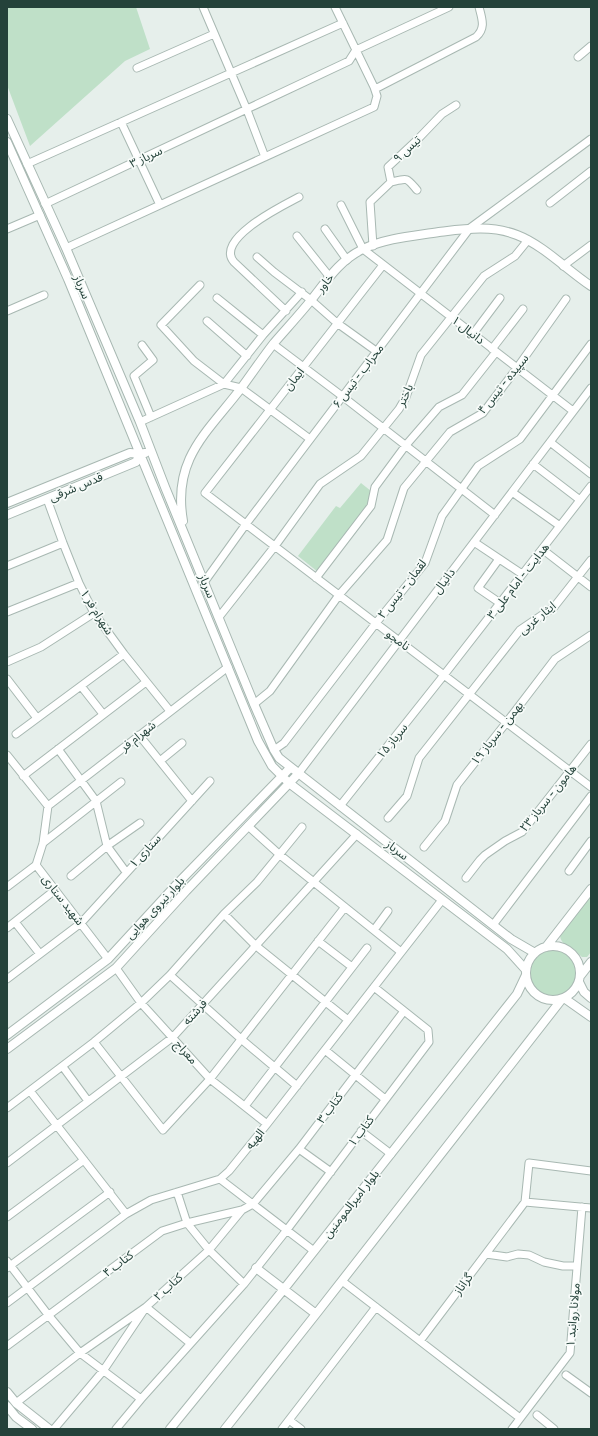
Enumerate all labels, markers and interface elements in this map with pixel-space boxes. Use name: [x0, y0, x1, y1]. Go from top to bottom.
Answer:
street label: تیس ۹: [390, 132, 424, 165]
street label: سرباز ۳: [127, 142, 165, 171]
street label: خاور: [312, 270, 337, 296]
street label: سرباز: [70, 271, 94, 301]
street label: دانیال ۱: [449, 312, 488, 347]
street label: محراب - تیس ۶: [329, 341, 387, 411]
street label: سپیده - تیس ۴: [474, 351, 532, 417]
street label: ایمان: [280, 364, 307, 393]
street label: باختر: [392, 381, 416, 409]
street label: قدس شرقی: [47, 469, 105, 505]
street label: هدایت - امام علی ۳: [483, 540, 554, 623]
street label: لقمان - تیس ۲: [374, 556, 429, 621]
street label: دانیال: [429, 565, 458, 596]
street label: سرباز: [195, 571, 219, 600]
street label: شهرام فر ۱: [76, 586, 117, 638]
street label: ایثار غربی: [515, 598, 559, 637]
street label: نامجو: [383, 626, 413, 654]
street label: بهمن - سرباز ۱۹: [467, 698, 526, 768]
street label: شهرام فر: [116, 717, 160, 756]
street label: سرباز ۱۵: [373, 720, 410, 761]
street label: هامون - سرباز ۲۳: [516, 761, 579, 834]
street label: ستاری ۱: [125, 831, 164, 871]
street label: سرباز: [382, 836, 412, 863]
street label: شهید ستاری: [39, 871, 88, 928]
street label: بلوار نیروی هوایی: [122, 873, 187, 942]
street label: فرشته: [179, 996, 210, 1028]
street label: معراج: [170, 1036, 201, 1068]
street label: کتاب ۳: [313, 1089, 347, 1126]
street label: کتاب ۱: [344, 1112, 378, 1149]
street label: الهیه: [242, 1125, 268, 1152]
street label: بلوار امیرالمومنین: [319, 1166, 382, 1241]
street label: کتاب ۴: [99, 1247, 137, 1280]
street label: کتاب ۲: [150, 1269, 186, 1304]
street label: گراناز: [449, 1269, 476, 1298]
street label: مولانا روانبد ۱: [562, 1282, 583, 1348]

